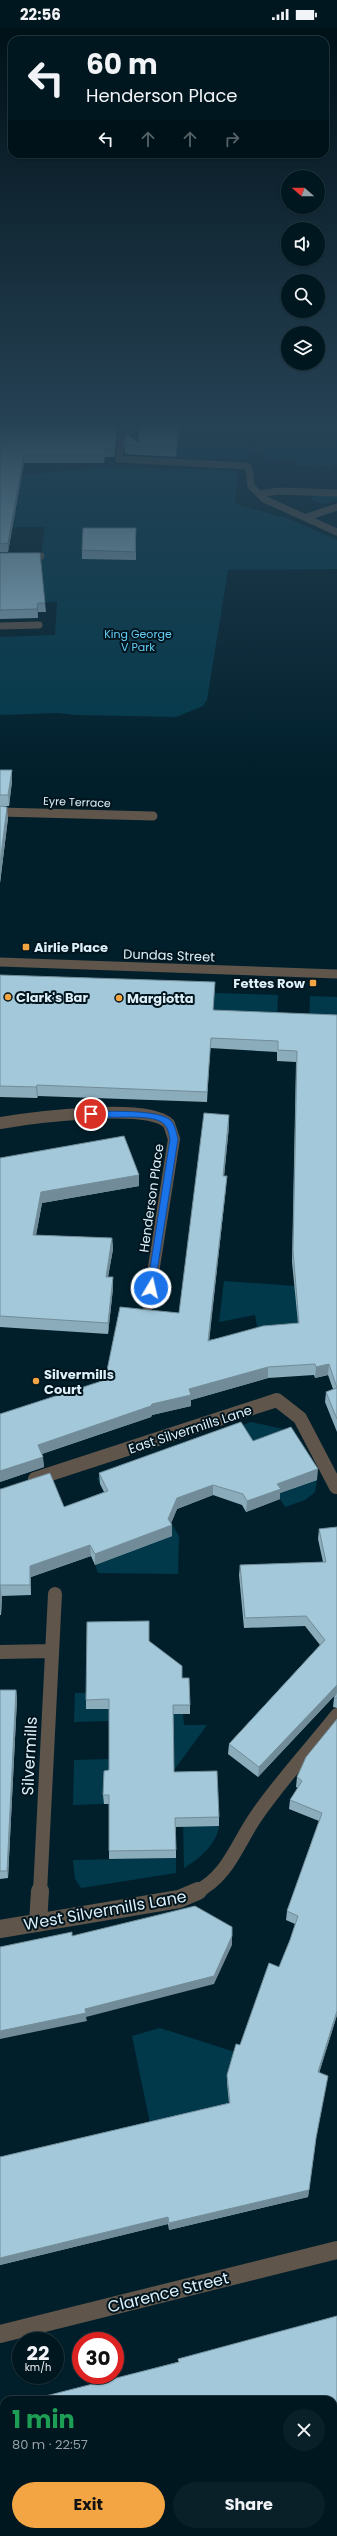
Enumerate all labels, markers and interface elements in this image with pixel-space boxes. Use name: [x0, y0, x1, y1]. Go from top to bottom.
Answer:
text: 22:56: [20, 4, 61, 25]
text: 60 m: [86, 45, 158, 84]
icon: left: [20, 52, 72, 104]
text: Henderson Place: [86, 83, 238, 108]
icon: left: [95, 128, 117, 150]
icon: ahead: [137, 128, 159, 150]
icon: ahead: [179, 128, 201, 150]
icon: right: [221, 128, 243, 150]
north arrow: [281, 170, 325, 214]
map controls: [281, 170, 325, 370]
button: sound: [281, 222, 325, 266]
button: search: [281, 274, 325, 318]
button: layers: [281, 326, 325, 370]
park label: King George V Park: [104, 626, 172, 655]
street label: Eyre Terrace: [43, 793, 111, 811]
place label: Airlie Place: [34, 938, 108, 957]
marker: Airlie Place: [21, 942, 31, 952]
street label: Dundas Street: [123, 944, 215, 967]
place label: Fettes Row: [233, 974, 306, 993]
marker: Fettes Row: [308, 978, 318, 988]
place label: Clark's Bar: [16, 988, 88, 1007]
place label: Margiotta: [127, 989, 194, 1008]
marker: Clark's Bar: [3, 992, 13, 1002]
marker: Margiotta: [114, 993, 124, 1003]
pin: [74, 1097, 108, 1131]
icon: arrive: [80, 1103, 102, 1125]
street label: Henderson Place: [134, 1143, 169, 1254]
position arrow: [130, 1267, 172, 1309]
place label: Silvermills Court: [44, 1365, 114, 1399]
marker: Silvermills Court: [31, 1376, 41, 1386]
street label: East Silvermills Lane: [126, 1401, 254, 1458]
street label: Silvermills: [16, 1716, 43, 1796]
street label: West Silvermills Lane: [22, 1885, 188, 1936]
street label: Clarence Street: [105, 2266, 231, 2319]
speed limit sign: 30: [72, 2332, 124, 2384]
text: 22: [27, 2339, 49, 2367]
text: km/h: [25, 2360, 51, 2375]
text: 1 min: [12, 2403, 75, 2436]
button: close: [283, 2409, 325, 2451]
text: 80 m · 22:57: [12, 2435, 88, 2454]
button: Exit: [12, 2482, 165, 2528]
button: Share: [173, 2482, 325, 2528]

